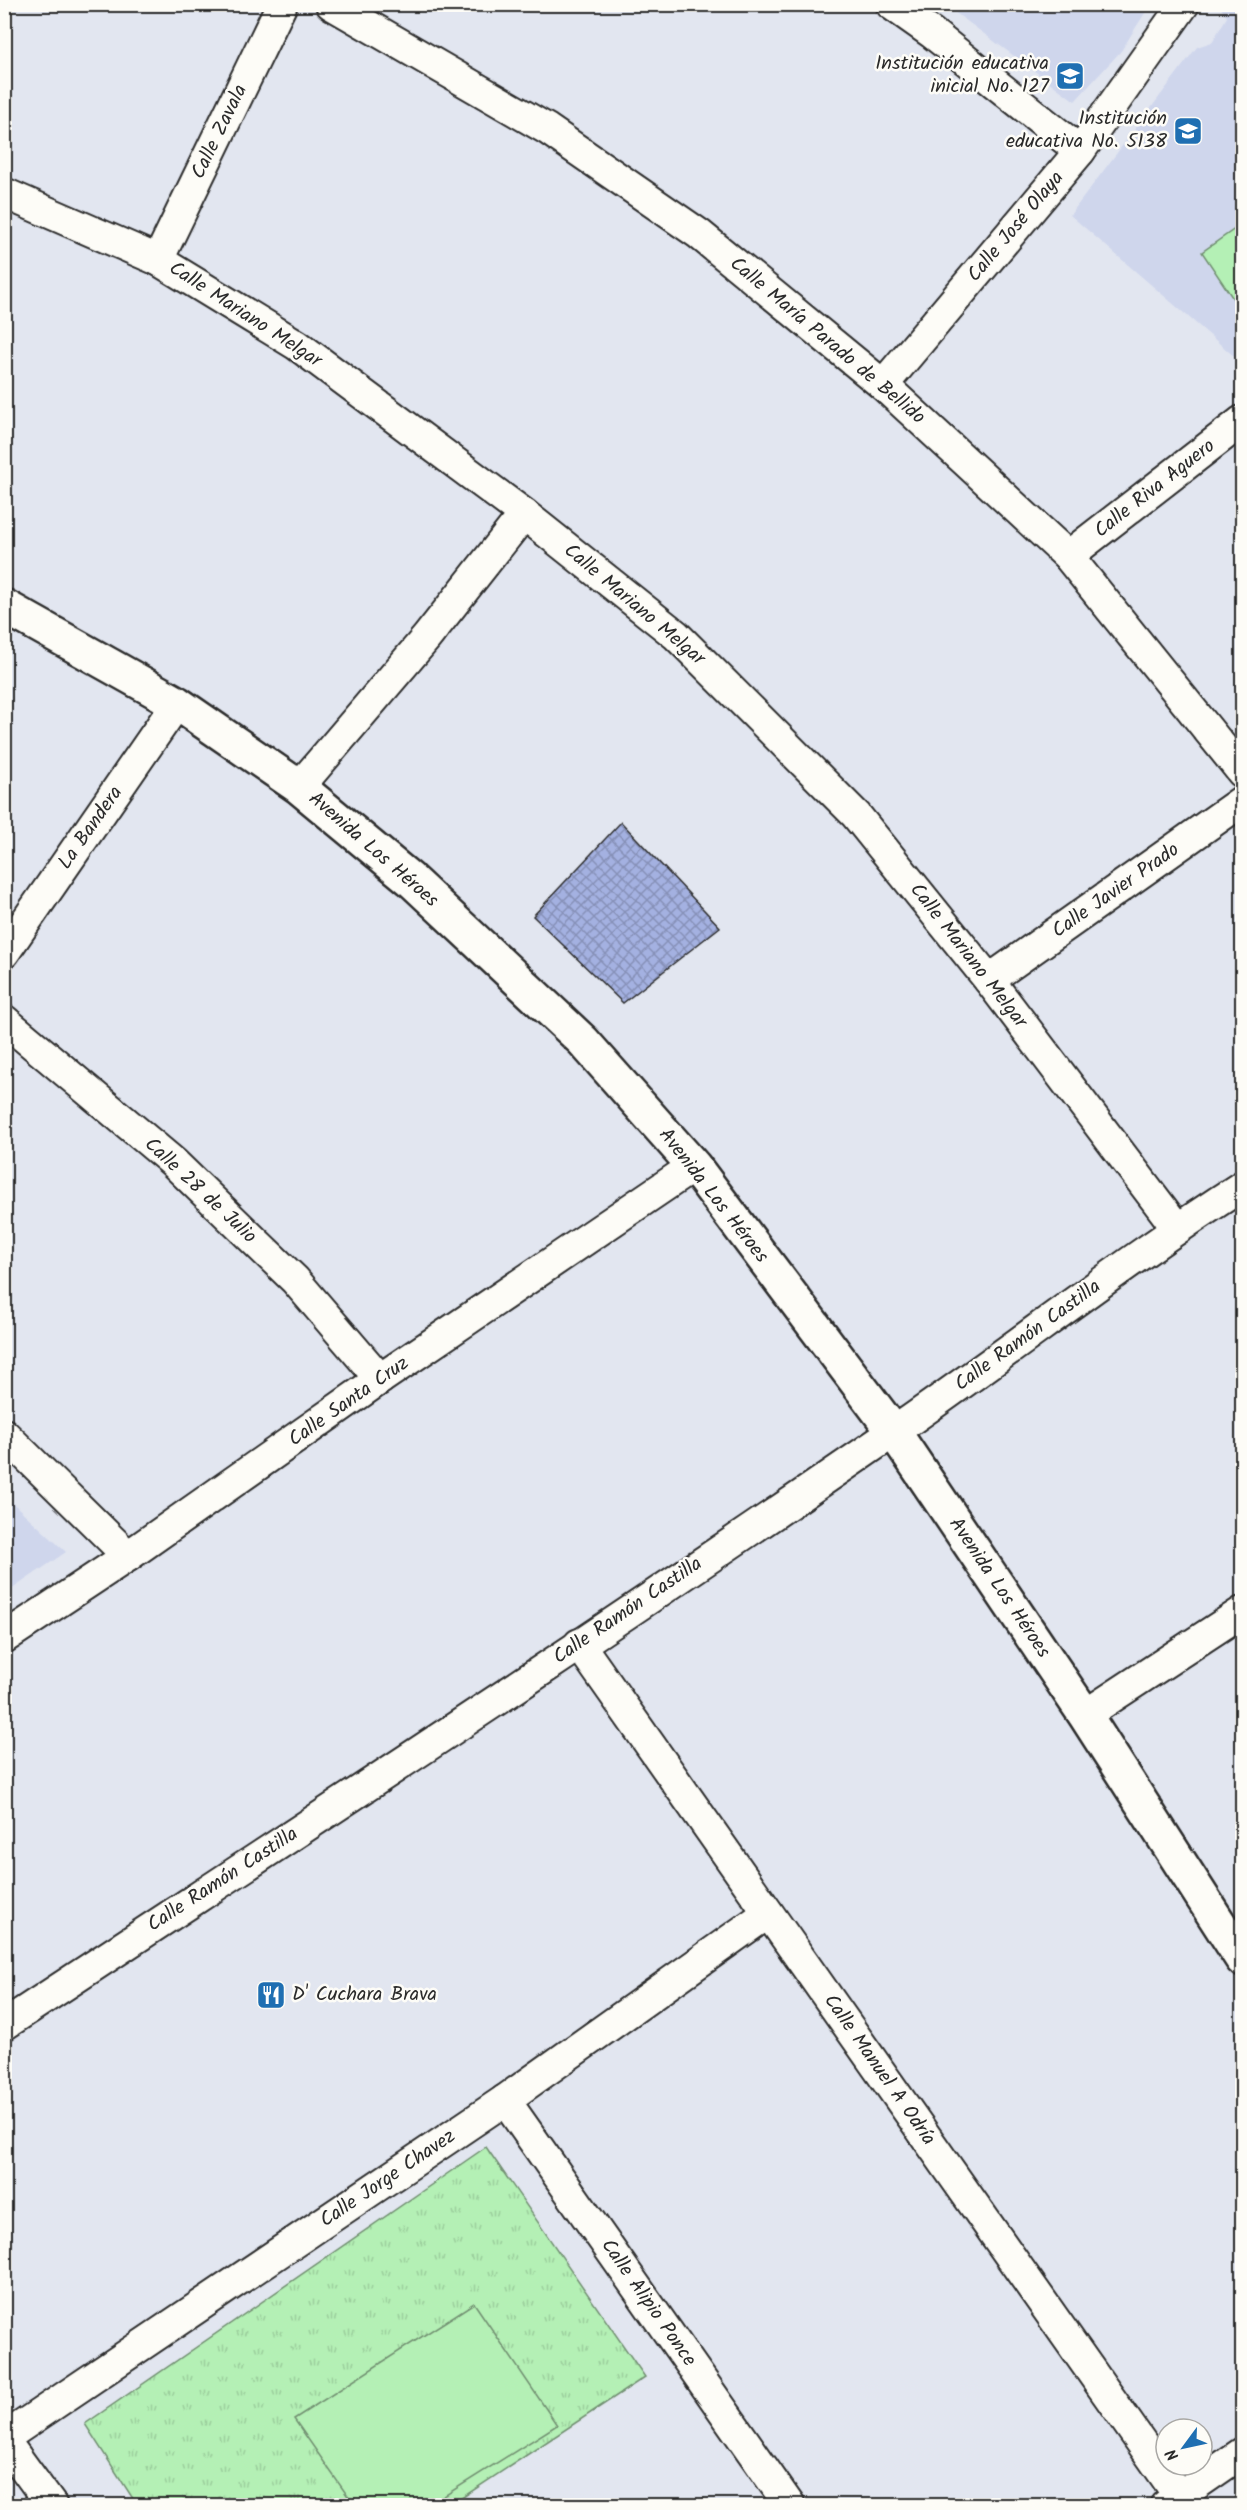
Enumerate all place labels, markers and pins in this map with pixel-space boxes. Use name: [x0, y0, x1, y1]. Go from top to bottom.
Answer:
place label: Institución educativa inicial No. 127: [875, 48, 1050, 103]
school or university icon: Institución educativa inicial No. 127: [1054, 60, 1086, 92]
place label: Institución educativa No. 5138: [1006, 103, 1168, 158]
school or university icon: Institución educativa No. 5138: [1172, 115, 1204, 147]
restaurant icon: D' Cuchara Brava: [255, 1979, 287, 2011]
place label: D' Cuchara Brava: [292, 1979, 437, 2011]

